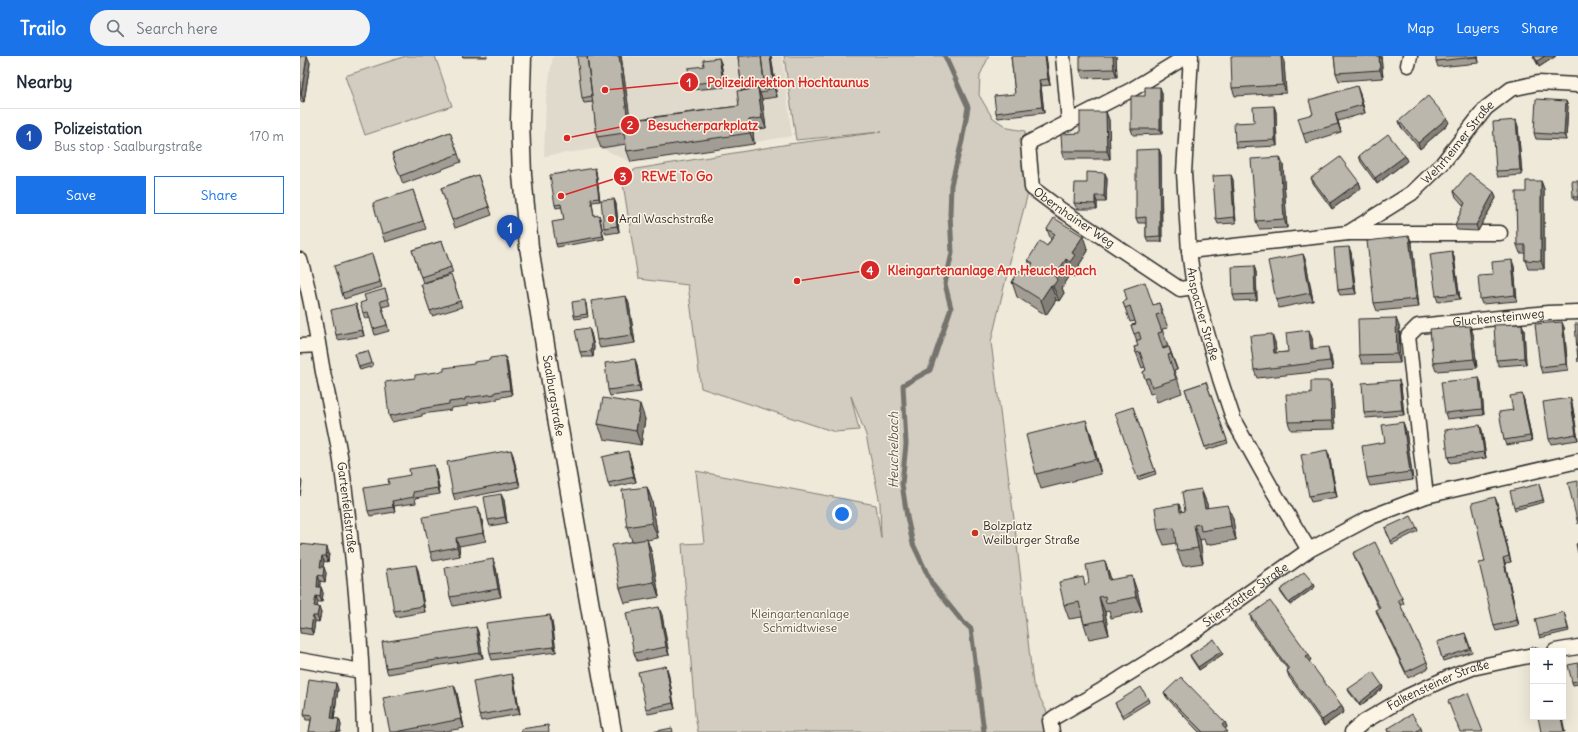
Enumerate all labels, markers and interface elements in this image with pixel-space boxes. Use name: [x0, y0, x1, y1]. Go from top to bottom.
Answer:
search box: [90, 10, 370, 46]
text: Trailo: [20, 16, 66, 40]
icon: search: [104, 17, 126, 39]
text: Search here: [136, 19, 218, 38]
text: Map: [1407, 19, 1434, 37]
text: Layers: [1456, 19, 1499, 37]
text: Share: [1521, 19, 1558, 37]
callout: Polizeidirektion Hochtaunus: [679, 70, 876, 95]
text: Nearby: [16, 71, 72, 93]
text: Polizeidirektion Hochtaunus: [707, 74, 869, 91]
text: 1: [687, 75, 691, 90]
street label: Wehrheimer Straße: [1418, 97, 1497, 187]
callout: Besucherparkplatz: [620, 113, 766, 138]
text: 2: [627, 117, 634, 132]
text: Besucherparkplatz: [648, 117, 759, 134]
text: Polizeistation: [54, 119, 142, 138]
text: 1: [26, 128, 32, 145]
text: 170 m: [249, 128, 284, 145]
text: Bus stop · Saalburgstraße: [54, 138, 202, 155]
callout: REWE To Go: [613, 164, 721, 189]
text: REWE To Go: [641, 168, 713, 185]
text: 3: [620, 169, 627, 184]
button: Save: [16, 176, 146, 214]
button: Share: [154, 176, 284, 214]
street label: Obernhainer Weg: [1031, 184, 1118, 250]
place label: Aral Waschstraße: [619, 211, 714, 226]
marker: Aral Waschstraße: [606, 214, 616, 224]
pin: 1: [497, 215, 523, 248]
callout: Kleingartenanlage Am Heuchelbach: [860, 258, 1105, 283]
text: Kleingartenanlage Am Heuchelbach: [887, 262, 1097, 279]
text: 4: [867, 263, 874, 278]
street label: Anspacher Straße: [1184, 266, 1222, 362]
street label: Gluckensteinweg: [1452, 305, 1545, 329]
street label: Saalburgstraße: [540, 354, 568, 437]
water label: Heuchelbach: [885, 411, 902, 488]
street label: Gartenfeldstraße: [334, 461, 360, 554]
your location: [832, 504, 852, 524]
place label: Bolzplatz Weilburger Straße: [983, 518, 1080, 547]
marker: Bolzplatz Weilburger Straße: [970, 528, 980, 538]
street label: Stierstädter Straße: [1200, 559, 1291, 630]
park label: Kleingartenanlage Schmidtwiese: [751, 606, 849, 635]
map controls: [1530, 648, 1566, 720]
button: +: [1530, 648, 1566, 684]
street label: Falkensteiner Straße: [1384, 657, 1490, 713]
button: −: [1530, 684, 1566, 720]

